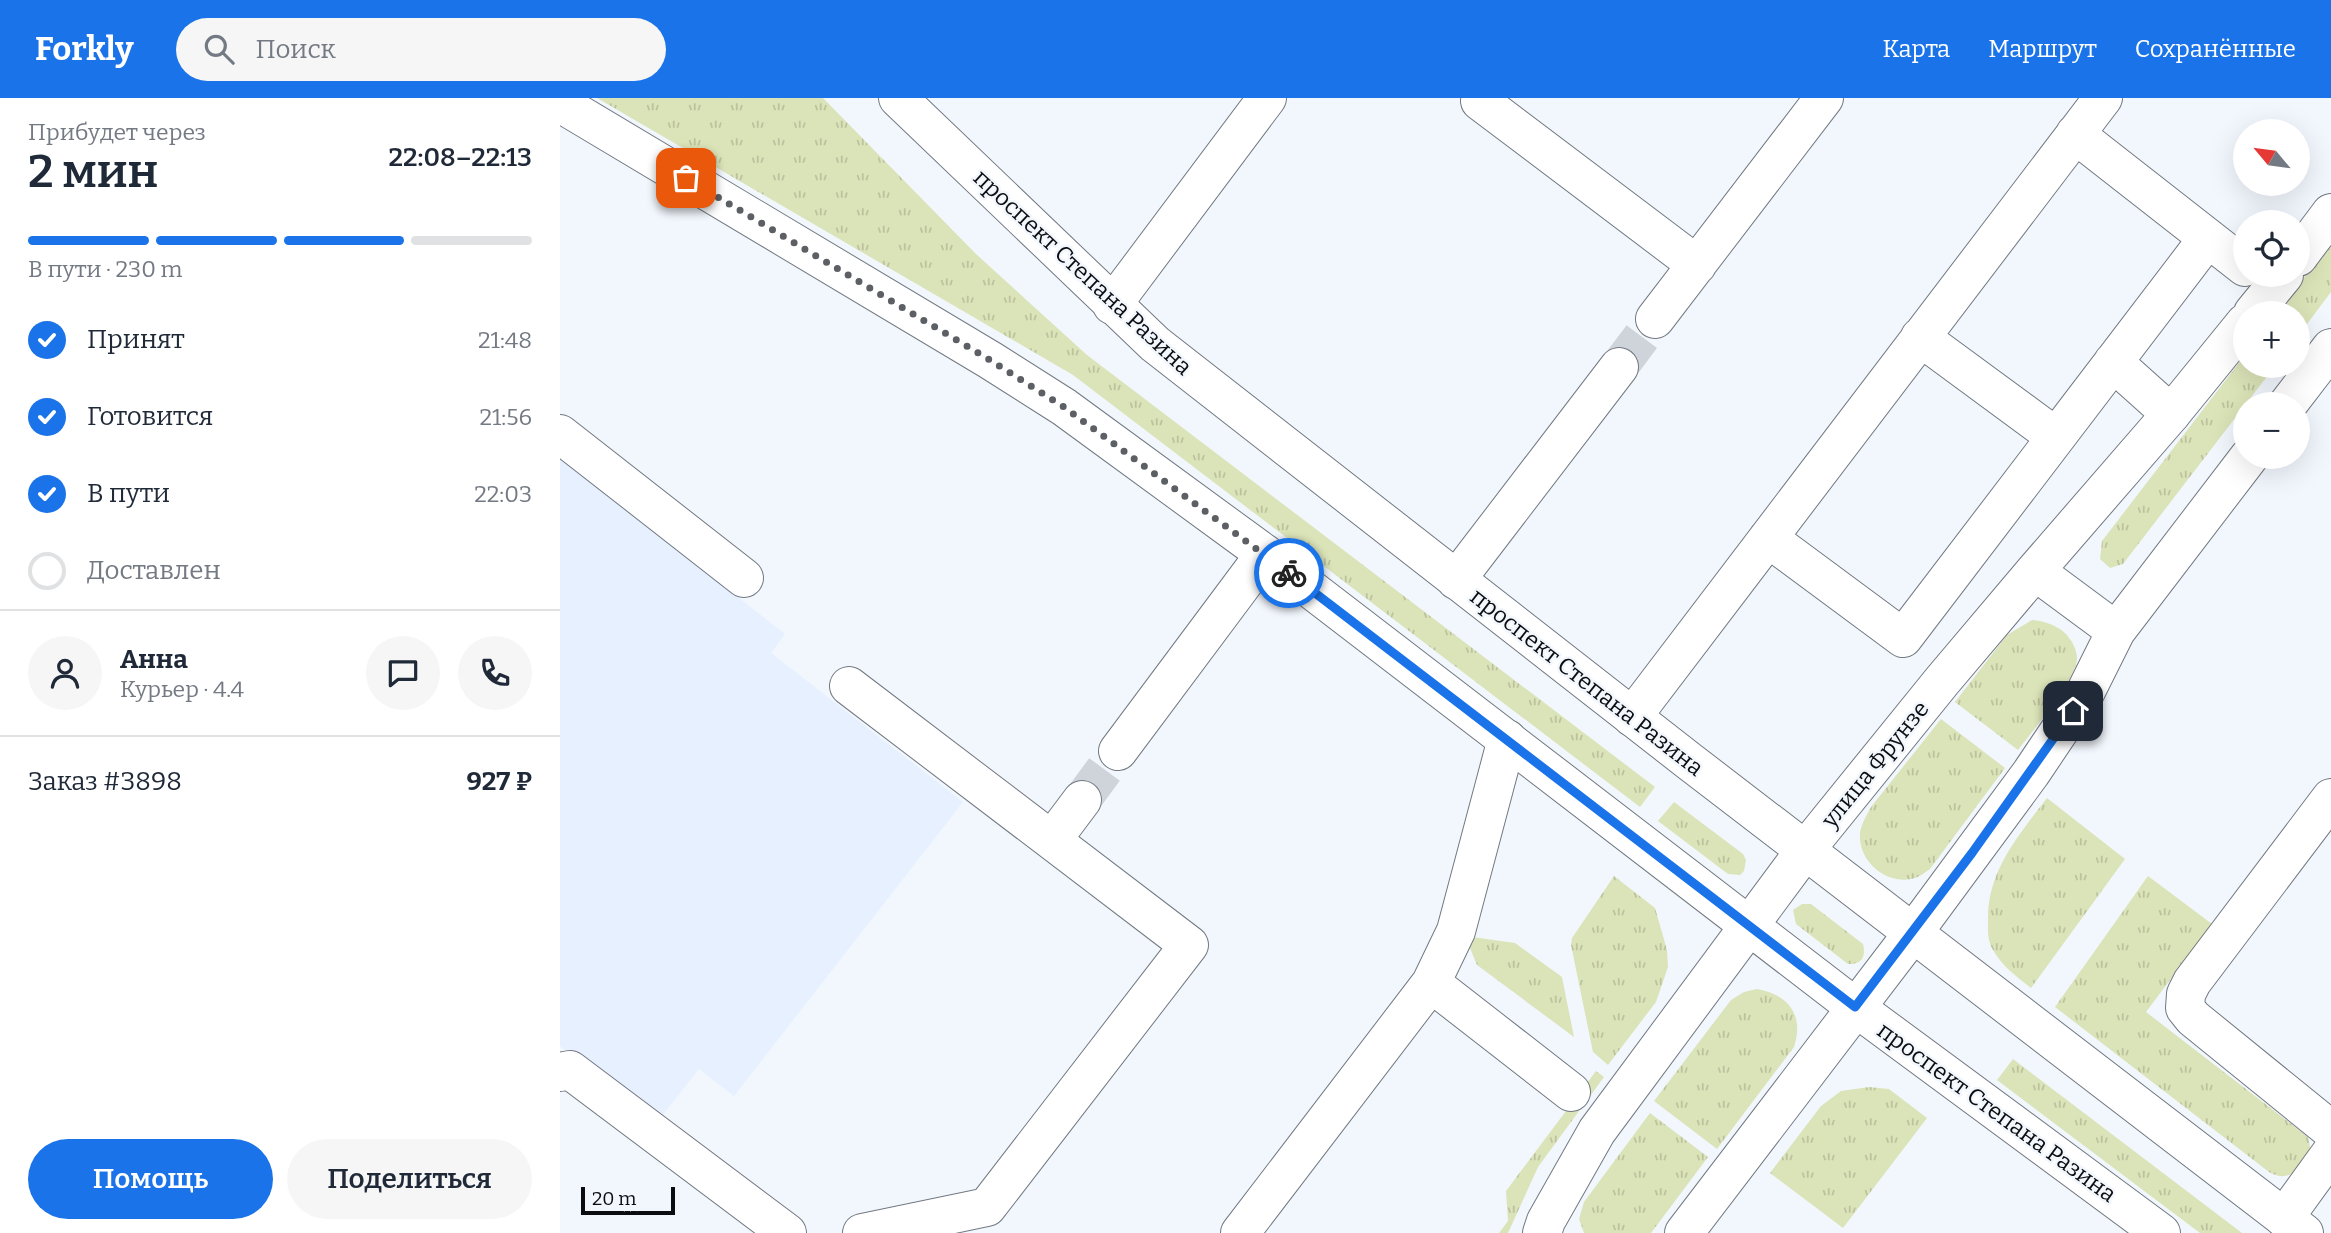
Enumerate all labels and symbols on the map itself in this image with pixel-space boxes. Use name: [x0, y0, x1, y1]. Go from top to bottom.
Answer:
north arrow: [2233, 119, 2310, 196]
pin: [656, 148, 716, 208]
street label: проспект Степана Разина: [968, 163, 1198, 381]
courier: [1254, 538, 1324, 608]
street label: проспект Степана Разина: [1465, 582, 1710, 782]
pin: [2043, 681, 2103, 741]
street label: улица Фрунзе: [1815, 695, 1935, 834]
street label: проспект Степана Разина: [1872, 1016, 2122, 1208]
scale bar: [581, 1184, 676, 1216]

